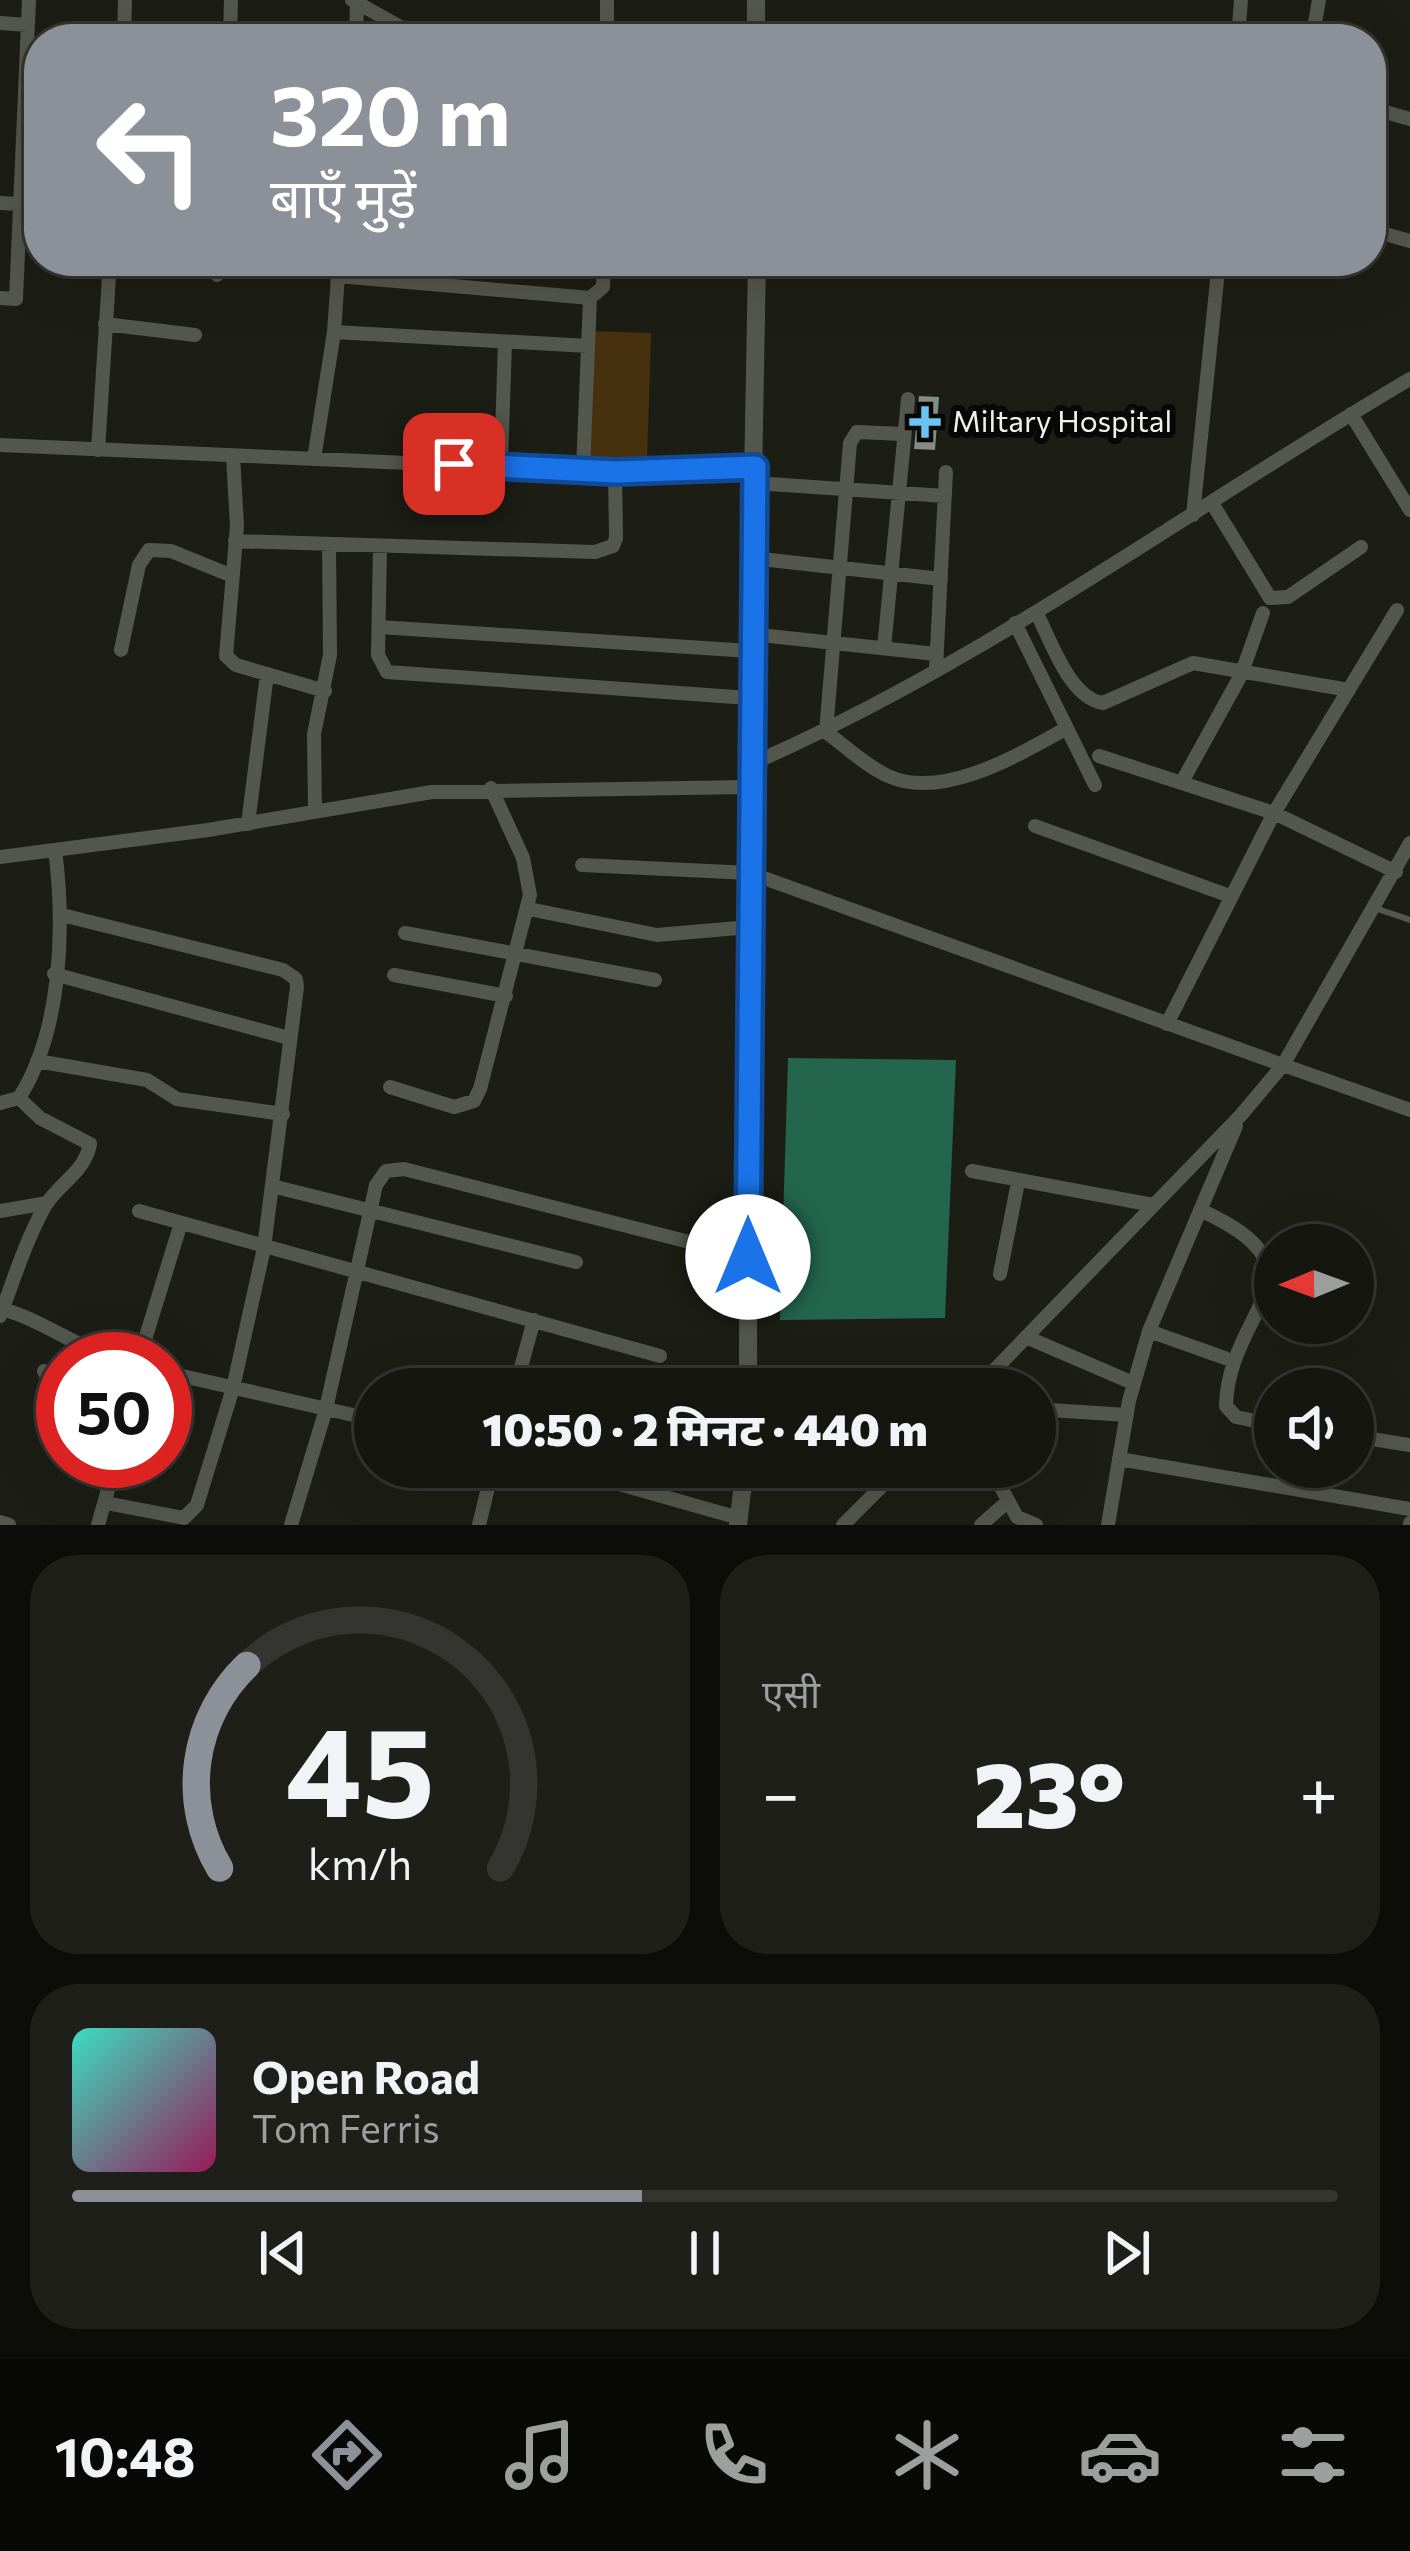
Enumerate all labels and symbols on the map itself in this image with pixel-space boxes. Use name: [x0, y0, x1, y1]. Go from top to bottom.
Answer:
place label: Miltary Hospital: [952, 401, 1172, 438]
marker: Miltary Hospital: [909, 406, 941, 438]
pin: [403, 413, 505, 515]
position arrow: [685, 1194, 811, 1320]
north arrow: [1254, 1224, 1374, 1344]
speed limit sign: 50: [36, 1332, 192, 1488]

